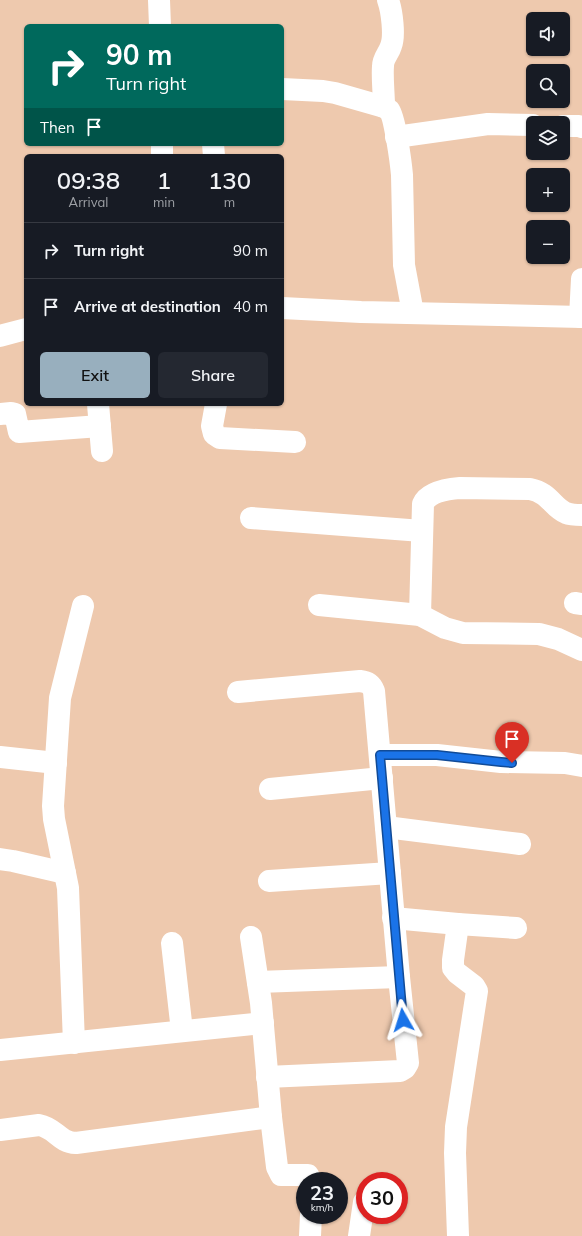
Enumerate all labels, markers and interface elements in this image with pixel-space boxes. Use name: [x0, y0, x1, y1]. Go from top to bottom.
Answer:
map controls: [526, 12, 570, 264]
button: sound: [526, 12, 570, 56]
text: 90 m: [106, 37, 172, 72]
icon: right: [40, 40, 92, 92]
button: search: [526, 64, 570, 108]
text: Turn right: [106, 72, 186, 95]
icon: arrive: [83, 116, 105, 138]
button: layers: [526, 116, 570, 160]
text: Then: [40, 118, 75, 137]
text: 09:38: [57, 165, 120, 195]
text: 1: [157, 165, 171, 195]
text: 130: [208, 165, 251, 195]
button: +: [526, 168, 570, 212]
text: Arrival: [69, 194, 108, 210]
text: min: [153, 194, 175, 210]
text: m: [224, 194, 235, 210]
button: −: [526, 220, 570, 264]
icon: right: [40, 240, 62, 262]
text: Turn right: [74, 241, 144, 260]
text: 90 m: [233, 241, 268, 260]
icon: arrive: [40, 296, 62, 318]
text: Arrive at destination: [74, 297, 221, 316]
text: 40 m: [233, 297, 268, 316]
button: Exit: [40, 352, 150, 398]
button: Share: [158, 352, 268, 398]
pin: [495, 722, 529, 763]
icon: arrive: [501, 728, 523, 750]
position arrow: [382, 999, 424, 1041]
speed limit sign: 30: [356, 1172, 408, 1224]
text: 23: [310, 1180, 334, 1205]
text: km/h: [311, 1201, 333, 1214]

